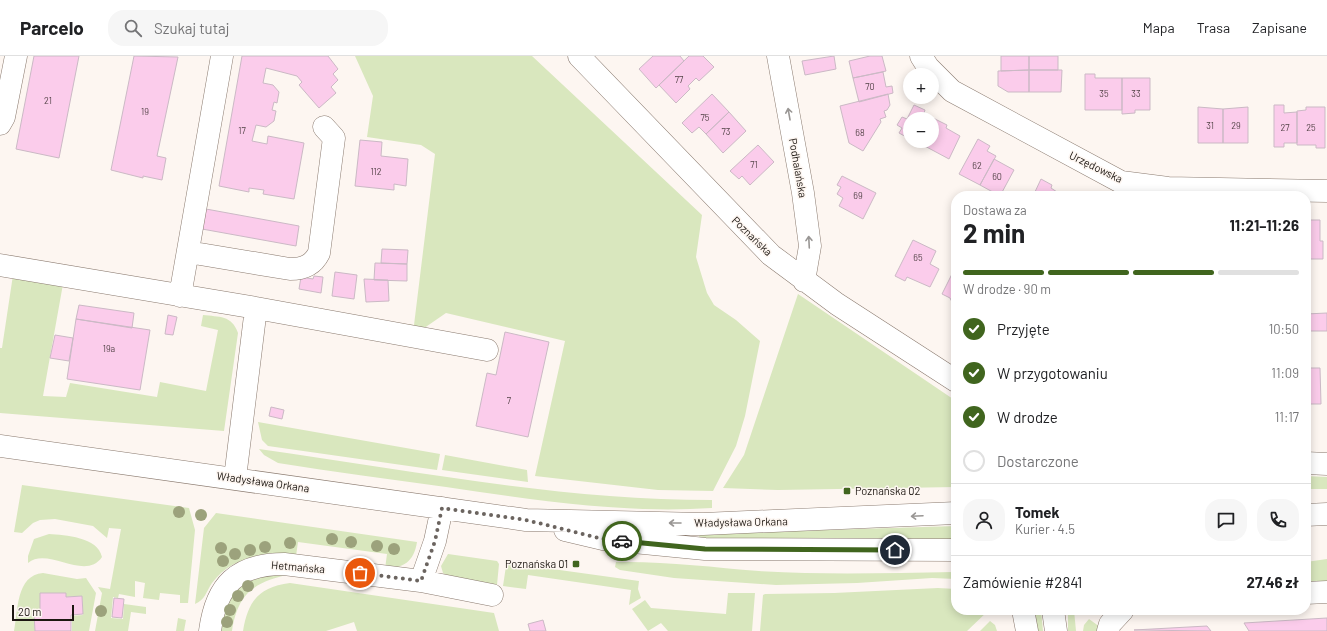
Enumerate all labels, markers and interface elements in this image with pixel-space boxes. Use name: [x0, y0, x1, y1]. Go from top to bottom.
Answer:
search box: [108, 10, 388, 46]
text: Parcelo: [20, 16, 84, 39]
icon: search: [122, 17, 144, 39]
text: Szukaj tutaj: [154, 19, 229, 37]
text: Mapa: [1143, 19, 1175, 36]
text: Trasa: [1197, 19, 1230, 36]
text: Zapisane: [1252, 19, 1307, 36]
map controls: [903, 68, 939, 148]
button: +: [903, 68, 939, 104]
house number: 77: [675, 74, 684, 85]
house number: 70: [865, 81, 875, 92]
house number: 35: [1099, 88, 1109, 99]
house number: 33: [1131, 88, 1141, 99]
house number: 21: [44, 95, 52, 106]
house number: 19: [141, 106, 149, 117]
one-way arrow: [784, 108, 792, 121]
house number: 75: [701, 112, 710, 123]
button: −: [903, 112, 939, 148]
house number: 31: [1206, 120, 1214, 131]
house number: 29: [1231, 120, 1241, 131]
house number: 27: [1280, 122, 1290, 133]
house number: 25: [1306, 122, 1316, 133]
house number: 17: [238, 125, 246, 136]
house number: 73: [722, 126, 731, 137]
house number: 68: [855, 127, 865, 138]
street label: Podhalańska: [787, 137, 810, 199]
street label: Urzędowska: [1067, 148, 1125, 185]
house number: 71: [750, 159, 758, 170]
house number: 62: [972, 160, 982, 171]
house number: 112: [370, 166, 382, 177]
house number: 60: [992, 171, 1002, 182]
house number: 69: [853, 190, 863, 201]
text: Dostawa za: [963, 202, 1027, 218]
street label: Poznańska: [729, 213, 775, 258]
text: 11:21–11:26: [1229, 216, 1299, 234]
text: 2 min: [963, 217, 1025, 248]
one-way arrow: [805, 236, 812, 249]
house number: 65: [913, 252, 923, 263]
text: W drodze · 90 m: [963, 281, 1051, 297]
icon: check: [963, 318, 985, 340]
text: Przyjęte: [997, 320, 1050, 338]
text: 10:50: [1269, 321, 1299, 337]
house number: 19a: [103, 343, 115, 354]
icon: check: [963, 362, 985, 384]
text: W przygotowaniu: [997, 364, 1108, 382]
text: 11:09: [1271, 365, 1299, 381]
house number: 7: [507, 395, 512, 406]
icon: check: [963, 406, 985, 428]
text: W drodze: [997, 408, 1058, 426]
text: 11:17: [1275, 409, 1299, 425]
text: Dostarczone: [997, 452, 1079, 470]
street label: Władysława Orkana: [216, 469, 310, 494]
place label: Poznańska 02: [855, 484, 920, 497]
marker: Poznańska 02: [842, 486, 852, 496]
button: person: [963, 499, 1005, 541]
button: chat: [1205, 499, 1247, 541]
button: phone: [1257, 499, 1299, 541]
text: Tomek: [1015, 503, 1060, 521]
one-way arrow: [911, 512, 924, 519]
street label: Władysława Orkana: [694, 514, 788, 529]
one-way arrow: [669, 519, 682, 527]
courier: [602, 521, 642, 561]
text: Kurier · 4.5: [1015, 521, 1075, 537]
icon: car: [611, 530, 633, 552]
pin: [878, 533, 912, 567]
icon: home: [884, 539, 906, 561]
pin: [343, 556, 377, 590]
place label: Poznańska 01: [505, 557, 568, 570]
street label: Hetmańska: [271, 558, 325, 575]
marker: Poznańska 01: [571, 559, 581, 569]
icon: bag: [349, 562, 371, 584]
text: Zamówienie #2841: [963, 573, 1082, 591]
text: 27.46 zł: [1247, 573, 1299, 591]
scale bar: [12, 603, 74, 622]
text: 20 m: [18, 605, 41, 618]

